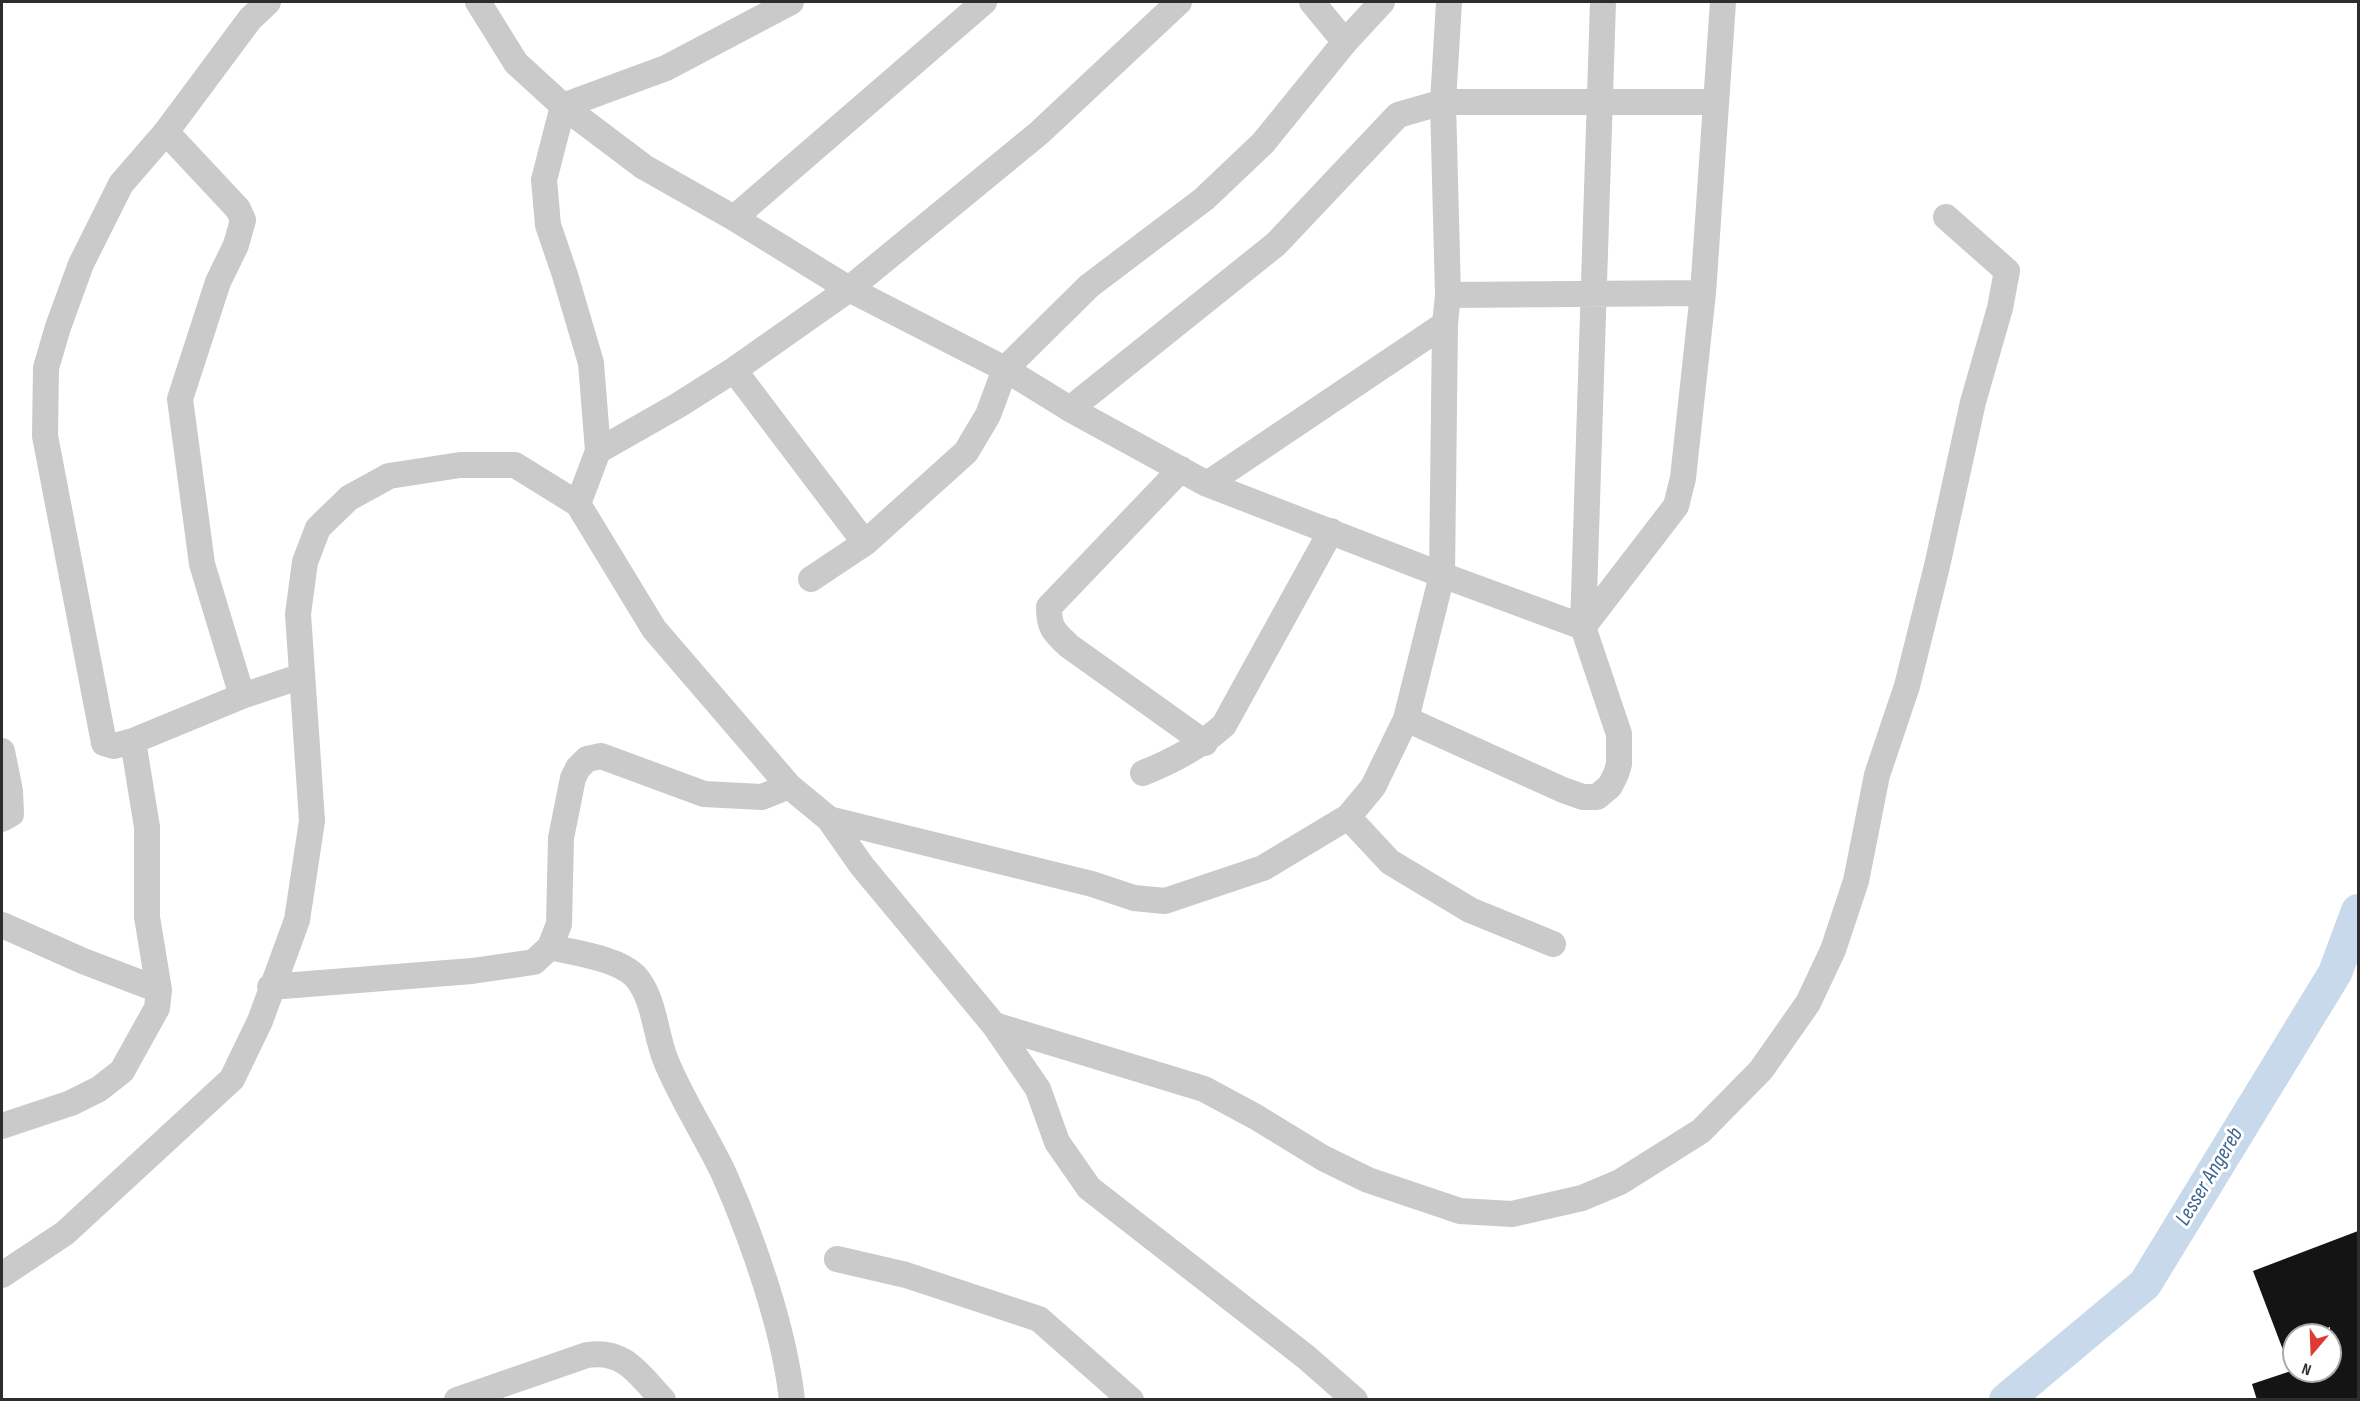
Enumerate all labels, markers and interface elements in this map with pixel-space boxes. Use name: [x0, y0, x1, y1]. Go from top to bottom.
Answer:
water label: Lesser Angereb: [2170, 1123, 2250, 1231]
north arrow: [2282, 1323, 2342, 1383]
text: N: [2300, 1358, 2314, 1379]

